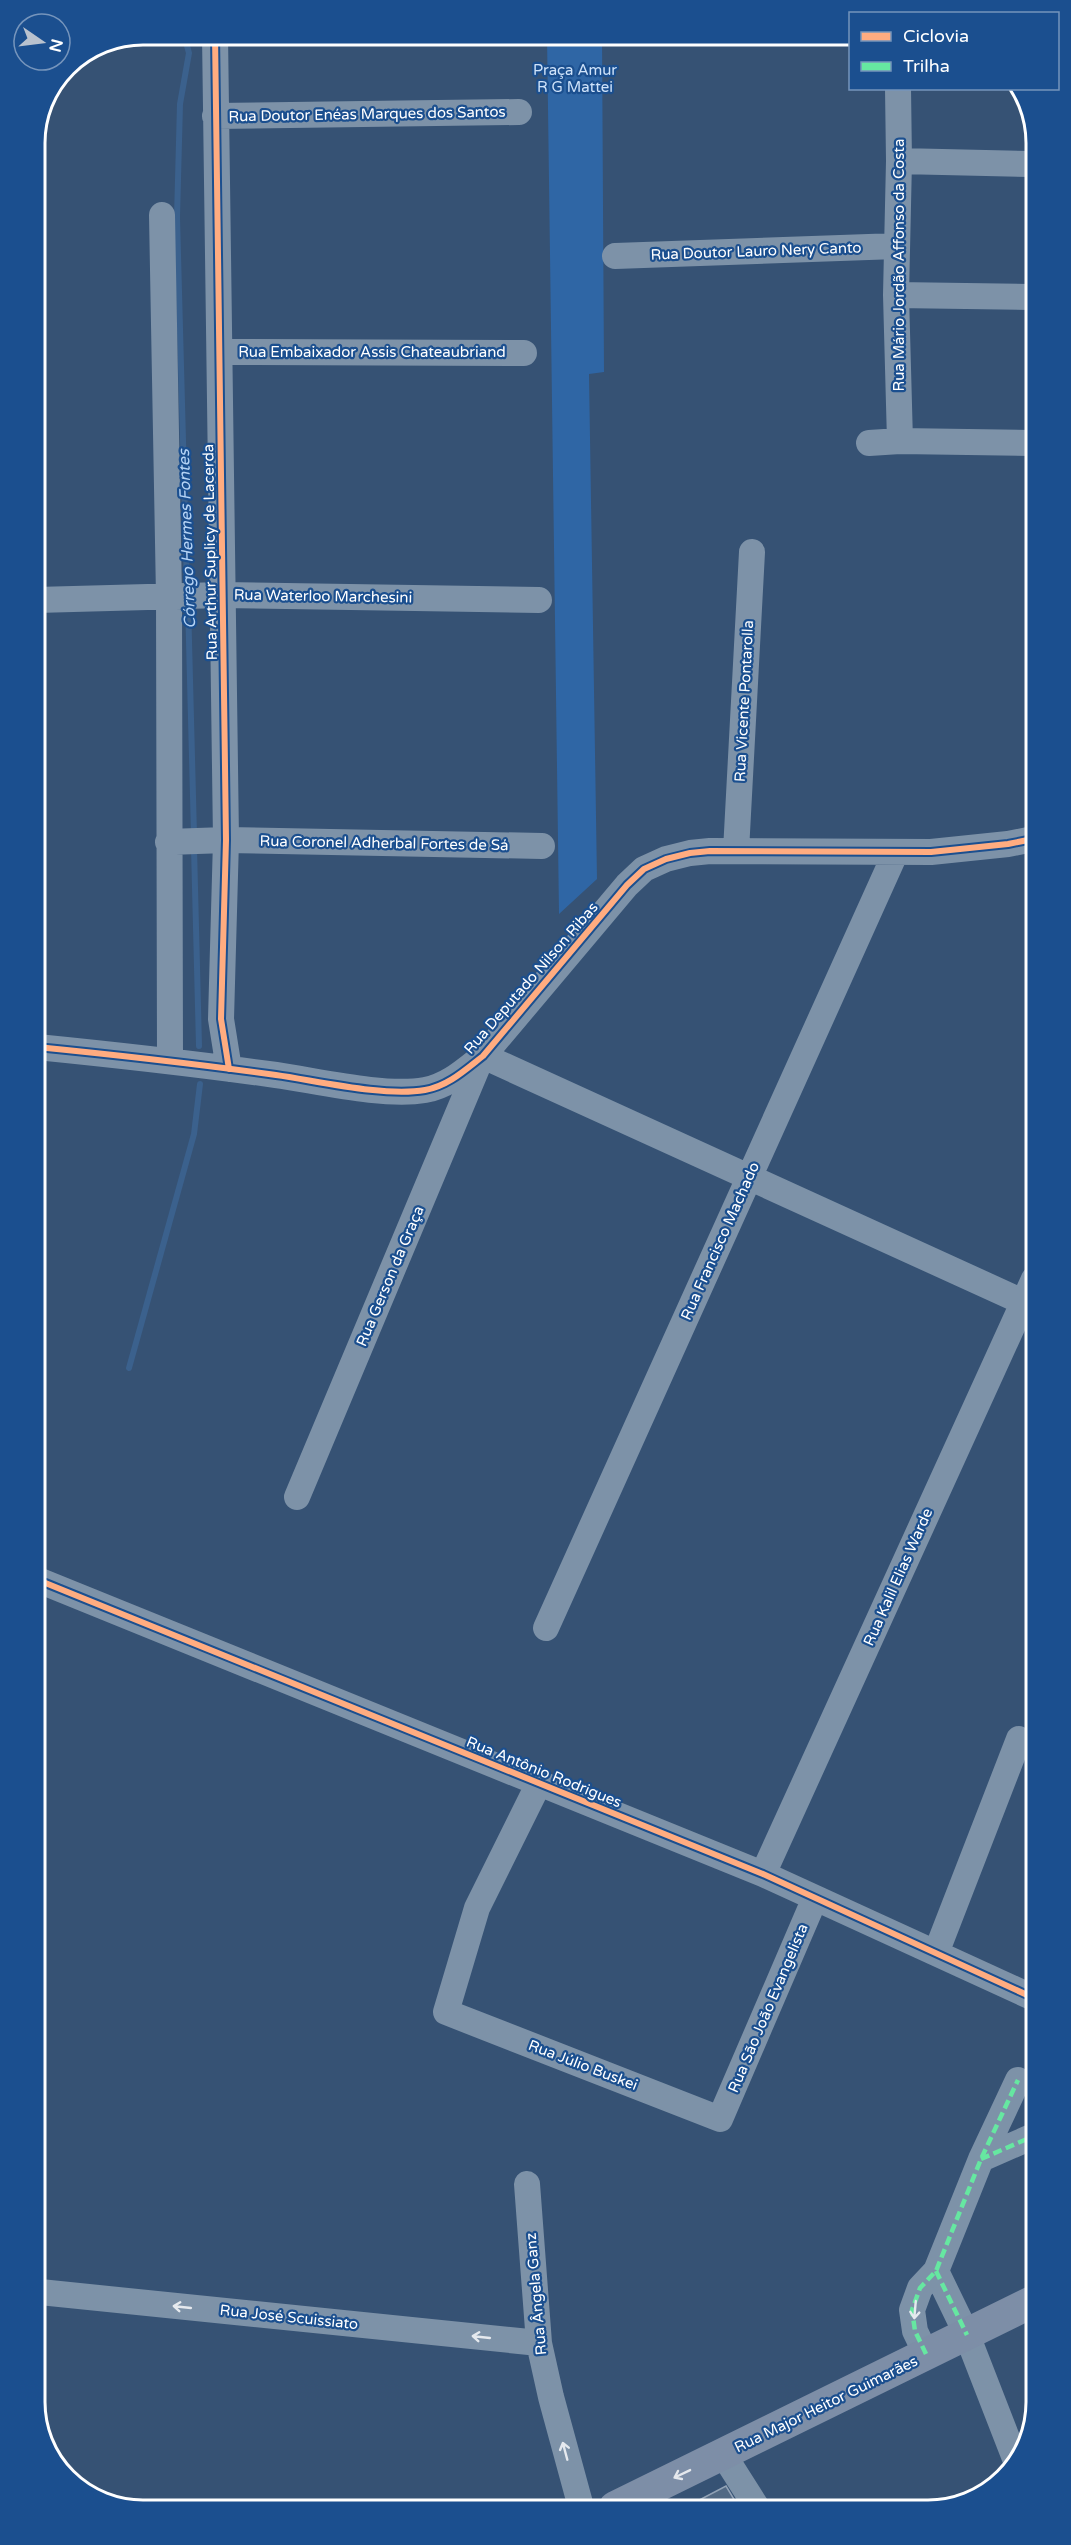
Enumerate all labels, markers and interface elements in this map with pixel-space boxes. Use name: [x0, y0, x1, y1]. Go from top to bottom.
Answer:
north arrow: [12, 12, 72, 72]
legend: [849, 12, 1059, 90]
text: Ciclovia: [903, 25, 969, 47]
text: N: [44, 37, 67, 54]
text: Trilha: [903, 55, 950, 77]
park label: Praça Amur R G Mattei: [533, 61, 617, 96]
street label: Rua Doutor Enéas Marques dos Santos: [228, 103, 506, 125]
street label: Rua Mário Jordão Affonso da Costa: [890, 138, 908, 392]
street label: Rua Doutor Lauro Nery Canto: [650, 238, 862, 264]
street label: Rua Embaixador Assis Chateaubriand: [238, 343, 506, 361]
street label: Rua Arthur Suplicy de Lacerda: [199, 444, 221, 660]
water label: Córrego Hermes Fontes: [174, 448, 200, 629]
street label: Rua Waterloo Marchesini: [234, 585, 412, 607]
street label: Rua Vicente Pontarolla: [731, 620, 757, 782]
street label: Rua Coronel Adherbal Fortes de Sá: [259, 832, 509, 854]
street label: Rua Deputado Nilson Ribas: [460, 898, 602, 1058]
street label: Rua Francisco Machado: [677, 1159, 763, 1323]
street label: Rua Gerson da Graça: [352, 1203, 428, 1349]
street label: Rua Kalil Elias Warde: [860, 1505, 936, 1649]
street label: Rua Antônio Rodrigues: [464, 1733, 624, 1811]
street label: Rua São João Evangelista: [724, 1921, 812, 2095]
street label: Rua Júlio Buskei: [526, 2036, 640, 2094]
street label: Rua Ângela Ganz: [522, 2232, 550, 2356]
one-way arrow: [909, 2300, 920, 2320]
one-way arrow: [173, 2301, 193, 2312]
street label: Rua José Scuissiato: [219, 2301, 359, 2333]
one-way arrow: [471, 2331, 491, 2342]
street label: Rua Major Heitor Guimarães: [731, 2352, 921, 2456]
one-way arrow: [559, 2442, 571, 2461]
one-way arrow: [674, 2469, 692, 2480]

